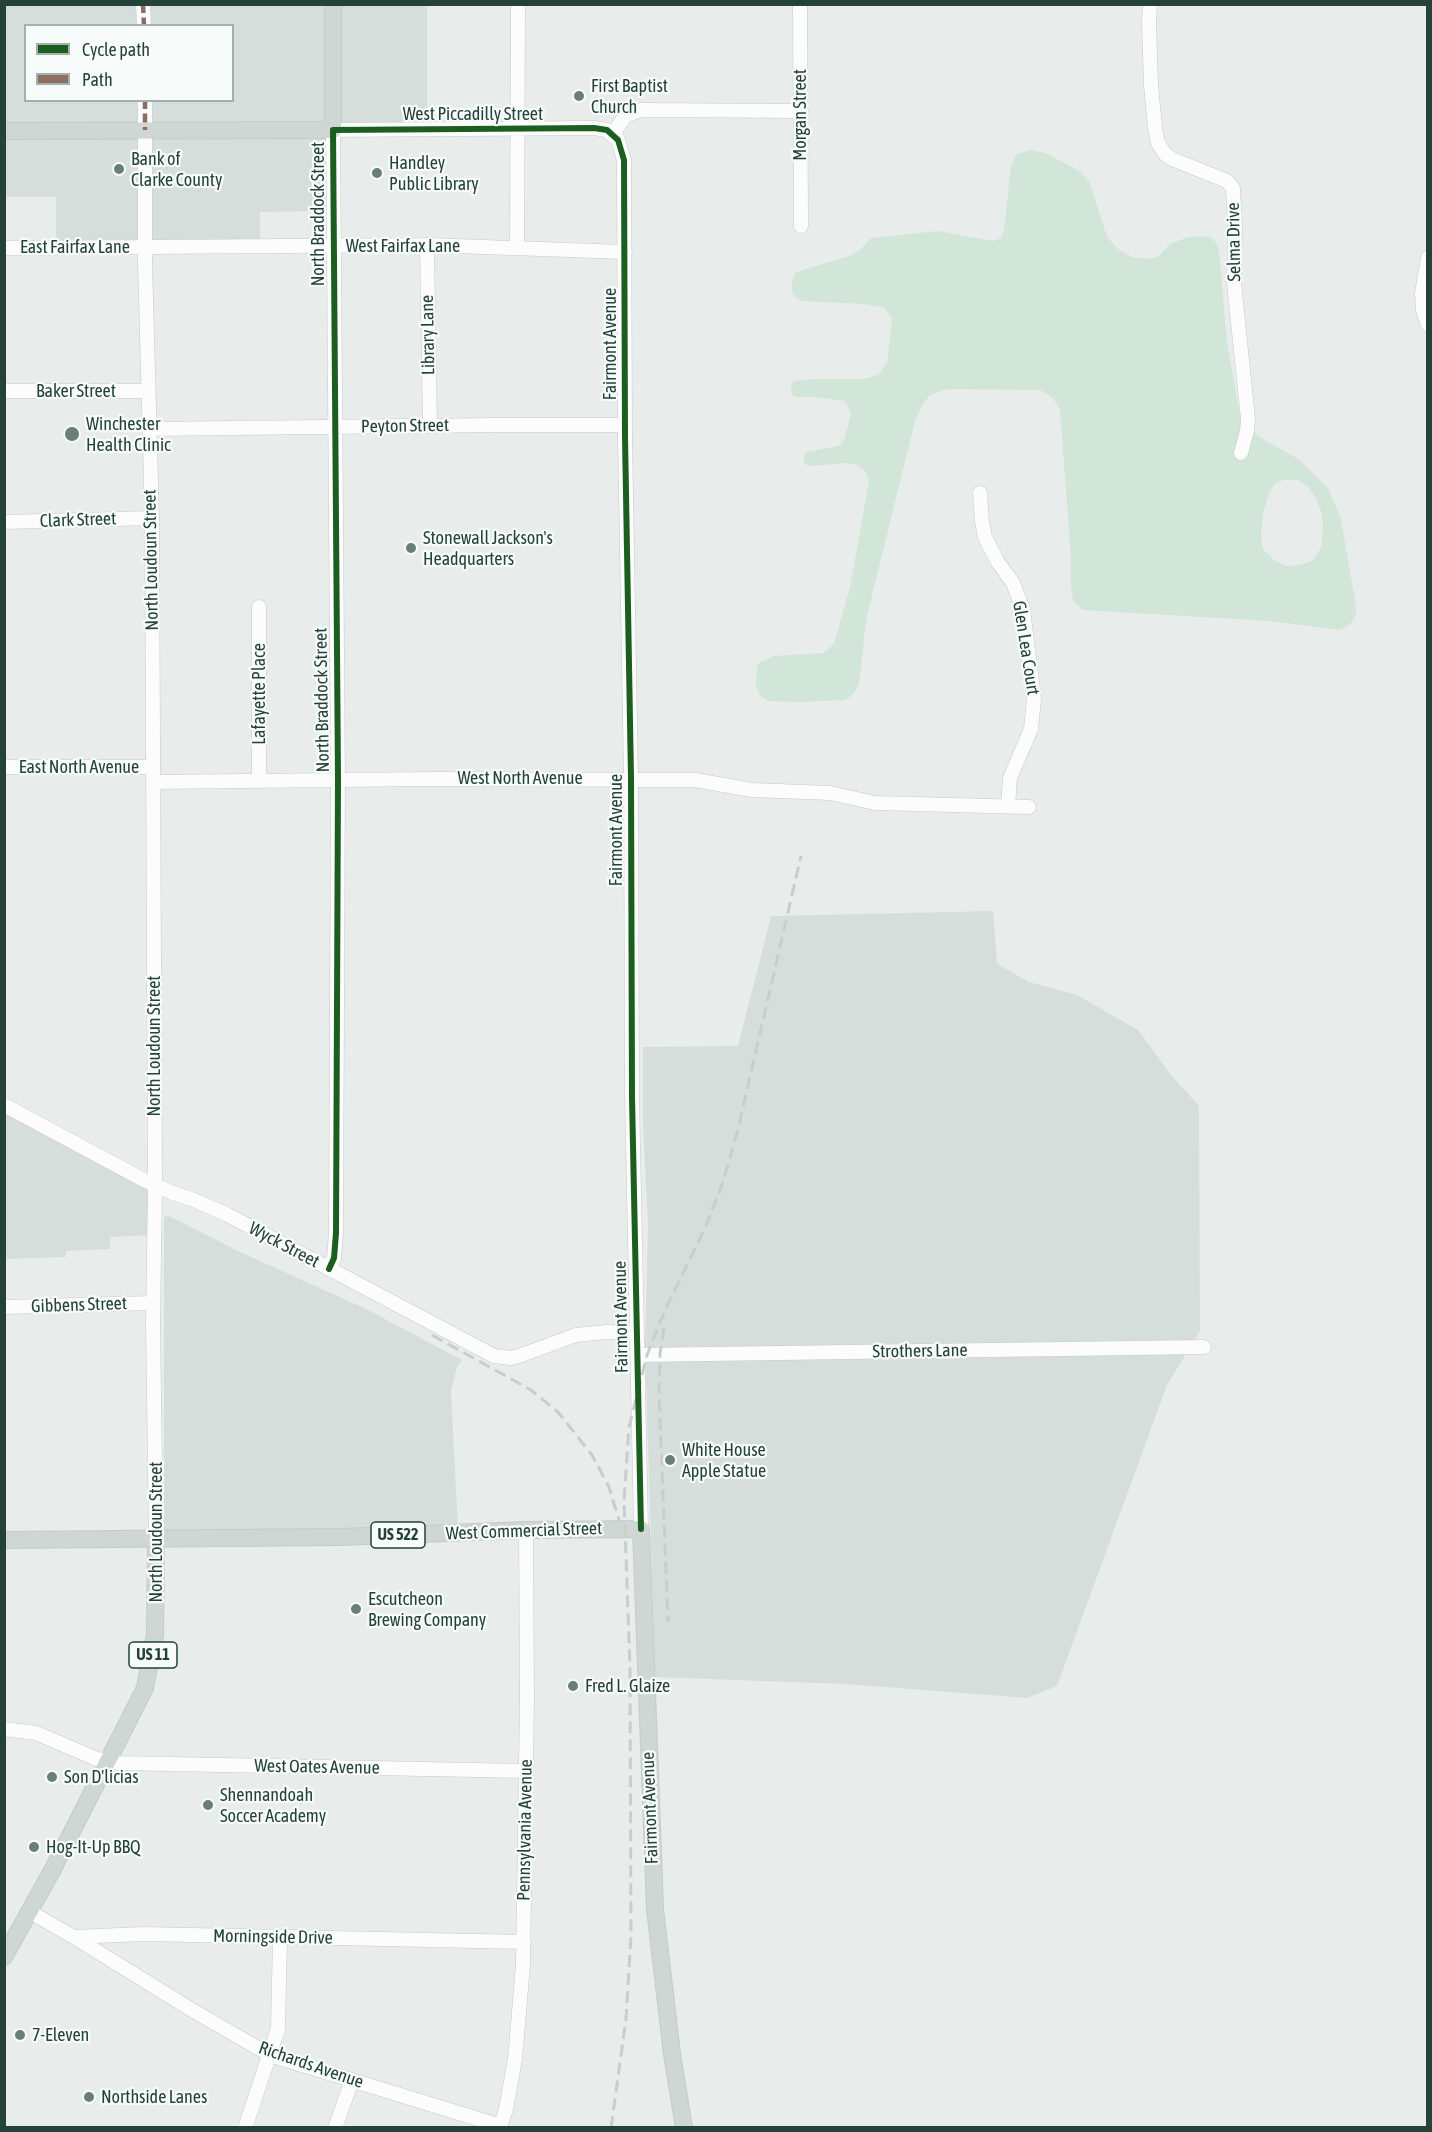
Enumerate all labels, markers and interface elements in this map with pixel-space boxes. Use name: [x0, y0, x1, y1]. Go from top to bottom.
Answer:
legend: [24, 24, 234, 102]
text: Cycle path: [82, 39, 150, 60]
text: Path: [82, 69, 113, 90]
street label: Morgan Street: [789, 69, 811, 161]
place label: First Baptist Church: [591, 75, 668, 118]
marker: First Baptist Church: [572, 89, 586, 103]
street label: West Piccadilly Street: [403, 103, 543, 125]
street label: North Braddock Street: [307, 142, 329, 286]
place label: Bank of Clarke County: [131, 148, 222, 190]
place label: Handley Public Library: [389, 152, 479, 195]
marker: Bank of Clarke County: [112, 162, 126, 176]
marker: Handley Public Library: [370, 166, 384, 180]
street label: Selma Drive: [1223, 202, 1245, 282]
street label: West Fairfax Lane: [346, 235, 460, 257]
street label: East Fairfax Lane: [20, 236, 130, 258]
street label: Fairmont Avenue: [599, 288, 621, 400]
street label: Library Lane: [417, 295, 439, 375]
street label: Baker Street: [36, 380, 116, 402]
place label: Winchester Health Clinic: [86, 413, 171, 456]
street label: Peyton Street: [361, 414, 449, 438]
marker: Winchester Health Clinic: [63, 425, 81, 443]
street label: North Loudoun Street: [139, 489, 163, 631]
street label: Clark Street: [39, 508, 117, 532]
place label: Stonewall Jackson's Headquarters: [423, 527, 553, 570]
marker: Stonewall Jackson's Headquarters: [404, 541, 418, 555]
street label: Glen Lea Court: [1008, 599, 1044, 697]
street label: North Braddock Street: [310, 628, 334, 772]
street label: Lafayette Place: [248, 643, 270, 745]
street label: East North Avenue: [19, 756, 139, 778]
street label: West North Avenue: [457, 767, 583, 789]
street label: Fairmont Avenue: [605, 774, 627, 886]
street label: North Loudoun Street: [143, 975, 165, 1117]
street label: Wyck Street: [245, 1217, 323, 1273]
street label: Fairmont Avenue: [609, 1261, 633, 1373]
street label: Gibbens Street: [31, 1293, 127, 1317]
street label: Strothers Lane: [872, 1339, 968, 1363]
place label: White House Apple Statue: [682, 1439, 766, 1482]
marker: White House Apple Statue: [663, 1453, 677, 1467]
street label: North Loudoun Street: [145, 1461, 167, 1603]
street label: West Commercial Street: [445, 1517, 603, 1545]
road number: US 522: [371, 1522, 425, 1548]
place label: Escutcheon Brewing Company: [368, 1588, 486, 1630]
marker: Escutcheon Brewing Company: [349, 1602, 363, 1616]
road number: US 11: [129, 1642, 177, 1668]
place label: Fred L. Glaize: [585, 1675, 670, 1697]
marker: Fred L. Glaize: [566, 1679, 580, 1693]
street label: Fairmont Avenue: [637, 1751, 663, 1865]
street label: West Oates Avenue: [254, 1755, 380, 1779]
street label: Pennsylvania Avenue: [513, 1759, 537, 1901]
place label: Son D'licias: [64, 1766, 139, 1788]
marker: Son D'licias: [45, 1770, 59, 1784]
place label: Shennandoah Soccer Academy: [220, 1784, 326, 1826]
marker: Shennandoah Soccer Academy: [201, 1798, 215, 1812]
place label: Hog-It-Up BBQ: [46, 1836, 141, 1858]
marker: Hog-It-Up BBQ: [27, 1840, 41, 1854]
street label: Morningside Drive: [213, 1925, 333, 1949]
place label: 7-Eleven: [32, 2024, 89, 2046]
marker: 7-Eleven: [13, 2028, 27, 2042]
street label: Richards Avenue: [256, 2037, 366, 2093]
place label: Northside Lanes: [101, 2086, 207, 2108]
marker: Northside Lanes: [82, 2090, 96, 2104]

